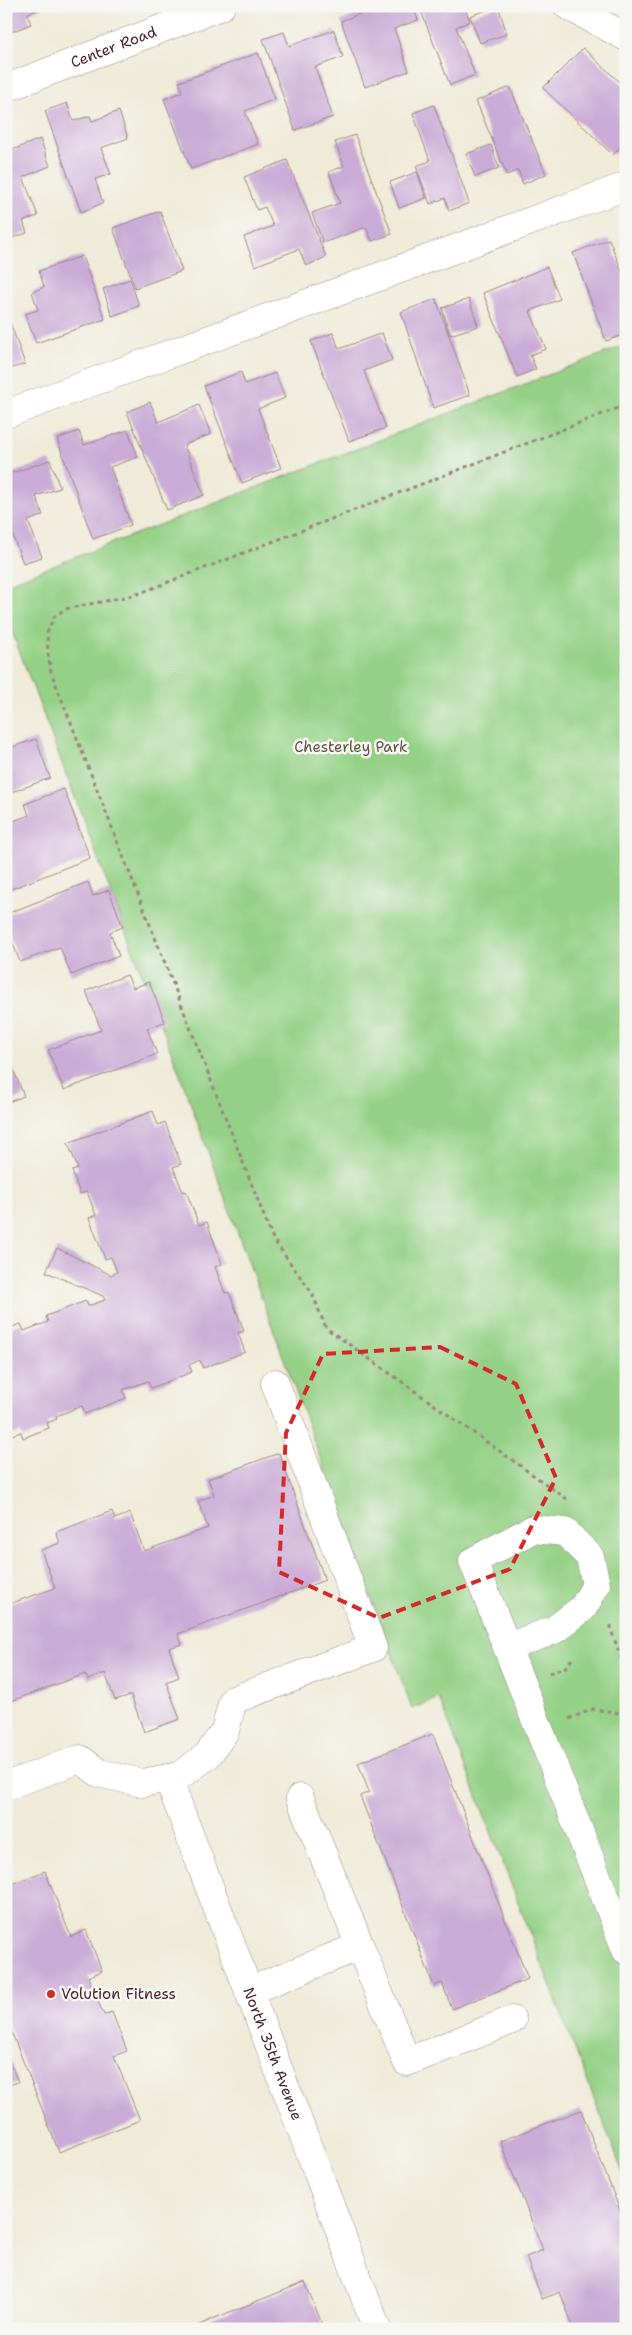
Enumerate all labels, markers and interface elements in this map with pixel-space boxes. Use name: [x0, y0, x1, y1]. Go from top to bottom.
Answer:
street label: Center Road: [68, 21, 160, 73]
park label: Chesterley Park: [294, 737, 408, 757]
place label: Volution Fitness: [61, 1984, 176, 2004]
street label: North 35th Avenue: [238, 1984, 307, 2123]
marker: Volution Fitness: [45, 1988, 57, 2000]

